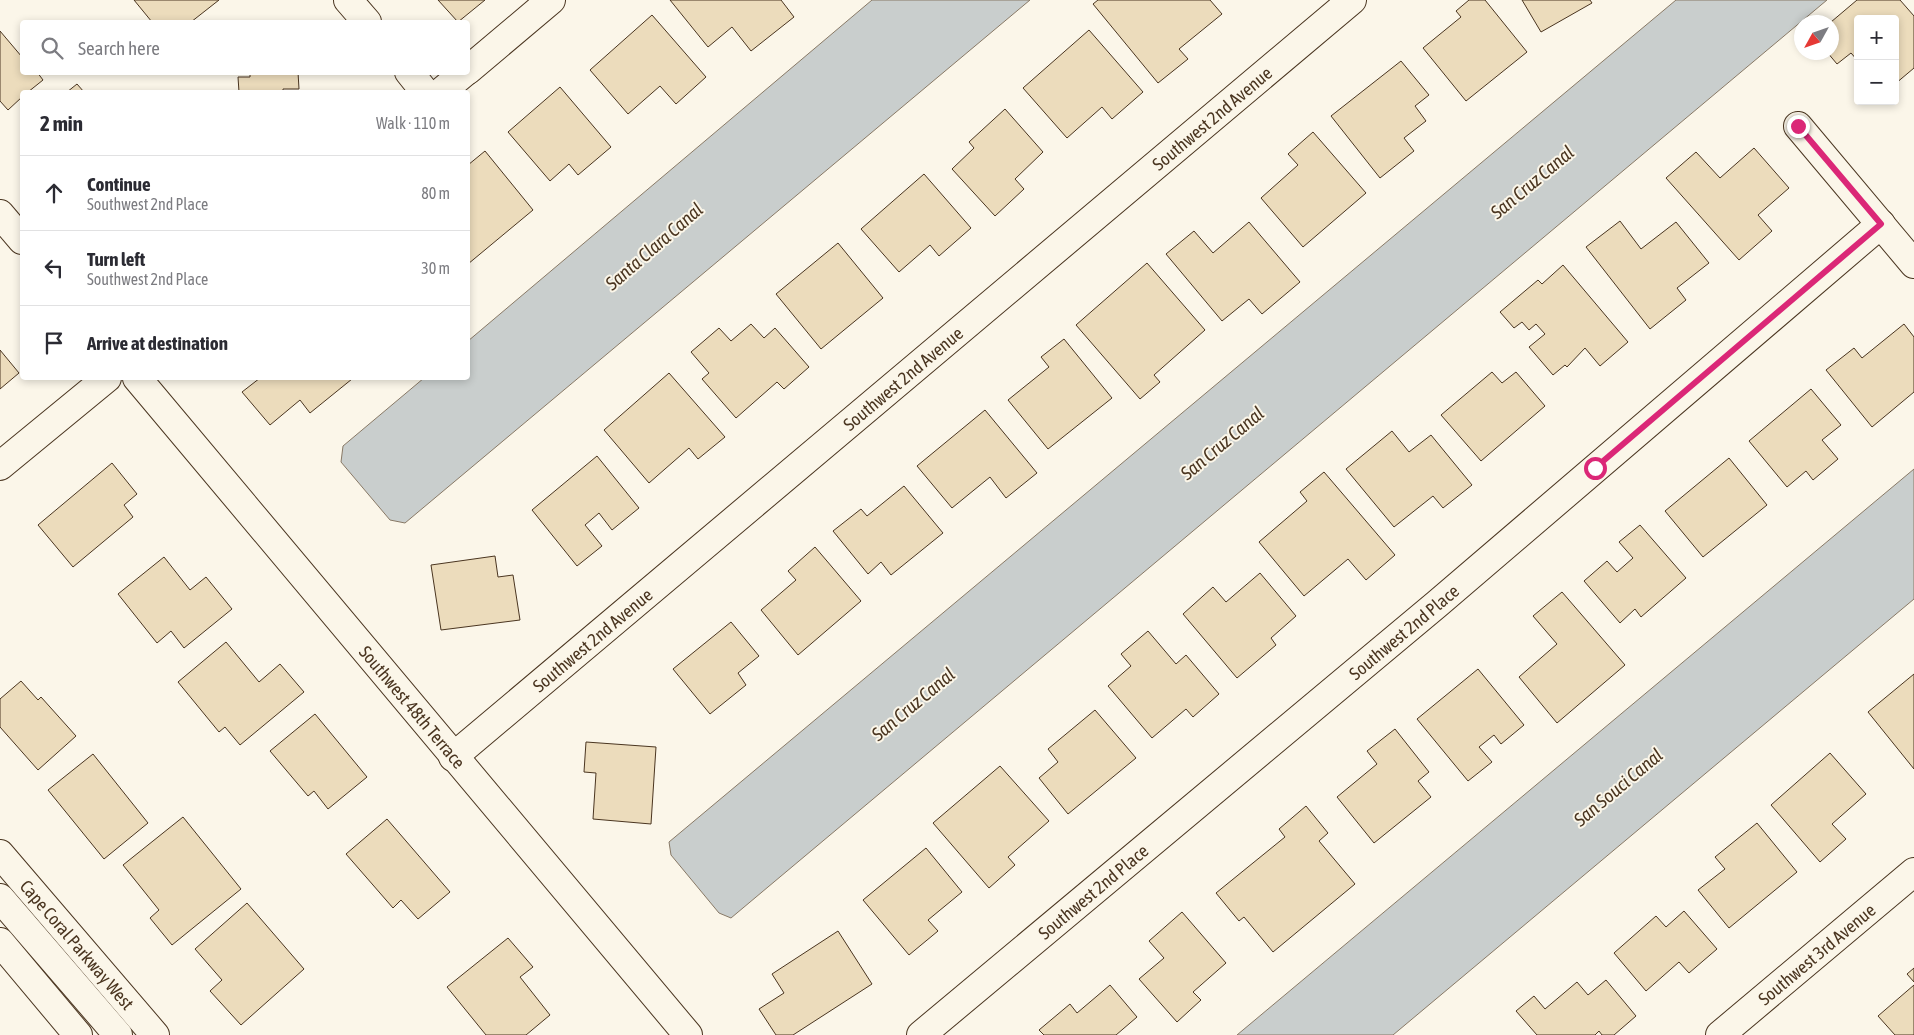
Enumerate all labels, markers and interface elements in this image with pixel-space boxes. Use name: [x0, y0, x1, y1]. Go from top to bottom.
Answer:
north arrow: [1794, 15, 1839, 60]
map controls: [1854, 15, 1899, 105]
button: +: [1854, 15, 1899, 60]
search box: [20, 20, 470, 75]
icon: search: [38, 34, 66, 62]
text: Search here: [78, 37, 160, 59]
button: −: [1854, 60, 1899, 105]
street label: Southwest 2nd Avenue: [1148, 62, 1276, 174]
text: 2 min: [40, 111, 83, 135]
text: Walk · 110 m: [376, 114, 450, 132]
route end: [1787, 115, 1810, 138]
water label: San Cruz Canal: [1485, 141, 1578, 224]
text: Continue: [87, 173, 151, 195]
icon: ahead: [40, 179, 68, 207]
text: 80 m: [421, 184, 450, 202]
text: Southwest 2nd Place: [87, 195, 208, 213]
water label: Santa Clara Canal: [600, 198, 707, 295]
text: Turn left: [87, 248, 145, 270]
icon: left: [40, 254, 68, 282]
text: 30 m: [421, 259, 450, 277]
text: Southwest 2nd Place: [87, 270, 208, 288]
street label: Southwest 2nd Avenue: [839, 322, 967, 434]
icon: arrive: [40, 329, 68, 357]
text: Arrive at destination: [87, 332, 228, 354]
water label: San Cruz Canal: [1175, 402, 1268, 485]
route start: [1584, 457, 1607, 480]
street label: Southwest 2nd Place: [1345, 580, 1463, 684]
street label: Southwest 2nd Avenue: [528, 584, 656, 696]
street label: Southwest 48th Terrace: [355, 641, 470, 772]
water label: San Cruz Canal: [866, 663, 959, 746]
water label: San Souci Canal: [1568, 743, 1667, 831]
street label: Southwest 2nd Place: [1034, 840, 1152, 943]
street label: Cape Coral Parkway West: [16, 875, 139, 1014]
street label: Southwest 3rd Avenue: [1754, 899, 1879, 1009]

